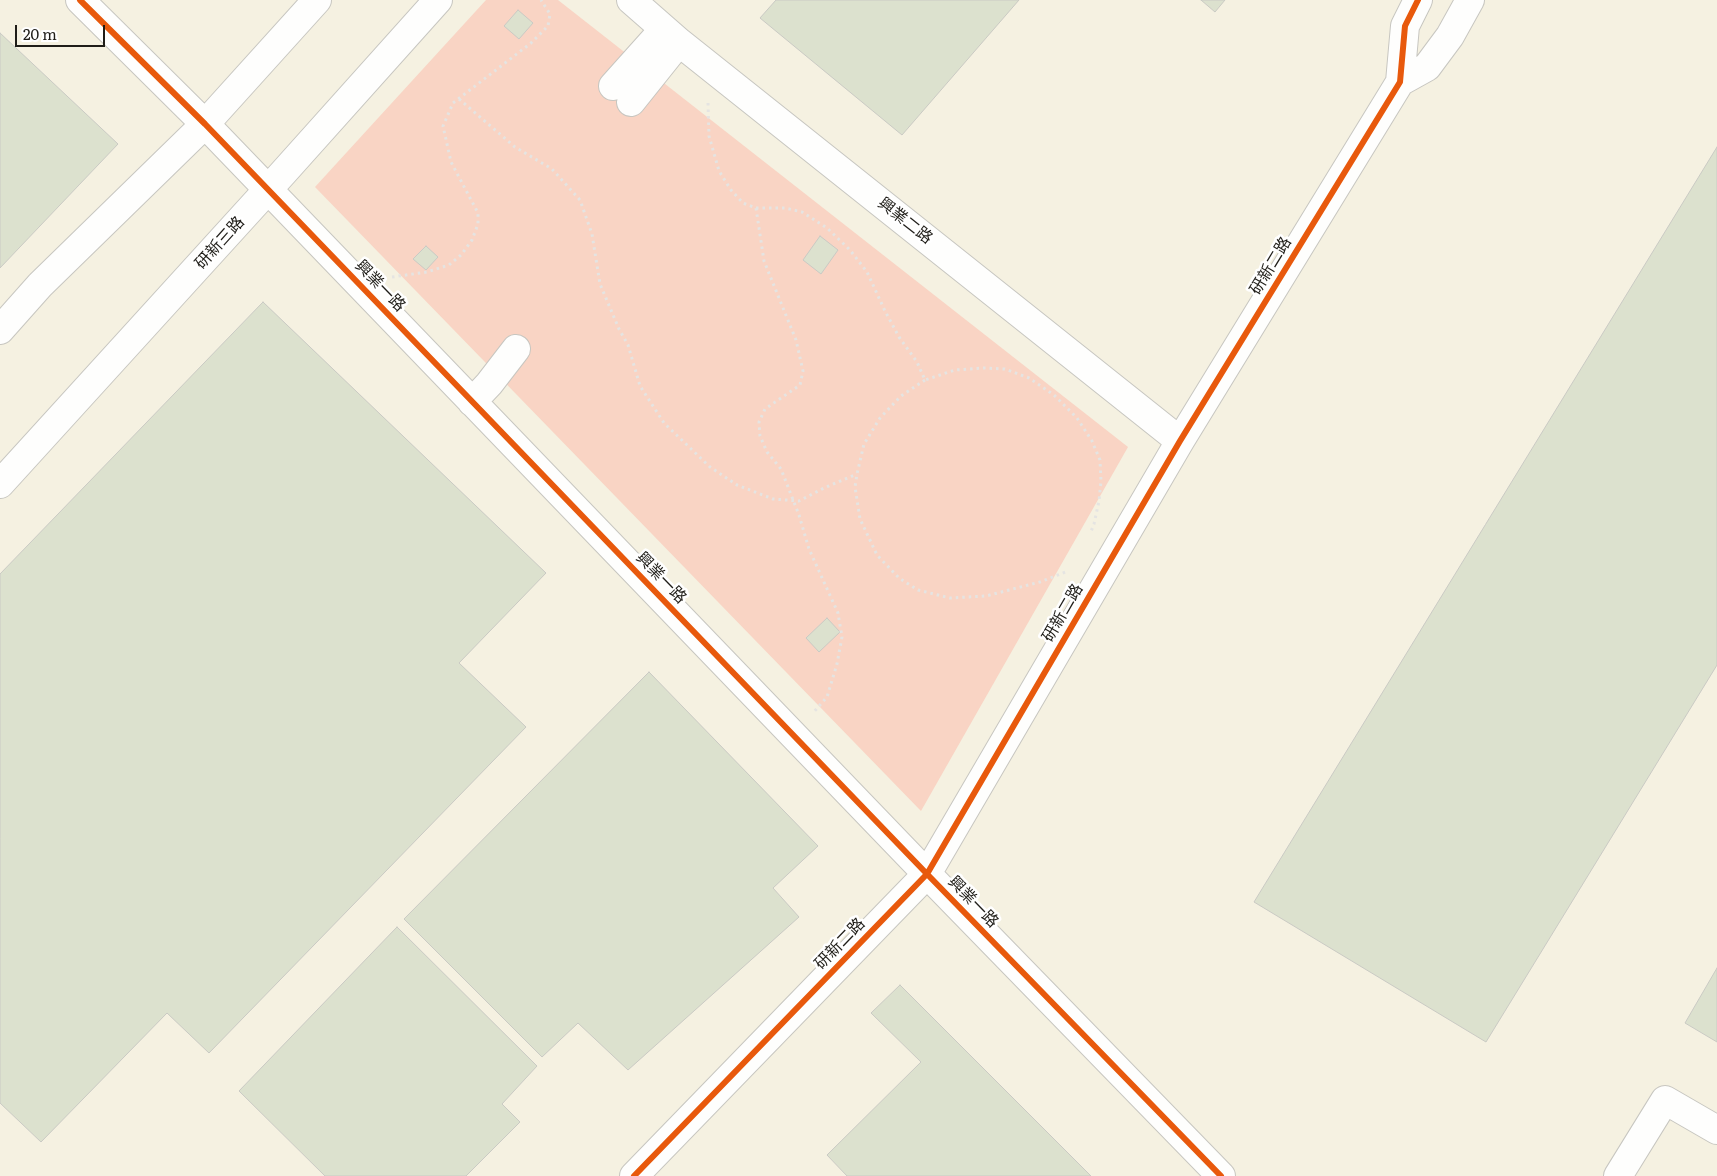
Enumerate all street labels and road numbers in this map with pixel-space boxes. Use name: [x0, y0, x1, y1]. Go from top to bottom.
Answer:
street label: 興業二路: [874, 194, 936, 248]
street label: 研新三路: [191, 213, 249, 273]
street label: 研新二路: [1246, 234, 1296, 298]
street label: 興業一路: [351, 256, 409, 316]
street label: 興業一路: [632, 548, 690, 608]
street label: 研新二路: [1039, 580, 1087, 646]
street label: 興業一路: [944, 872, 1002, 932]
street label: 研新二路: [811, 914, 869, 974]

